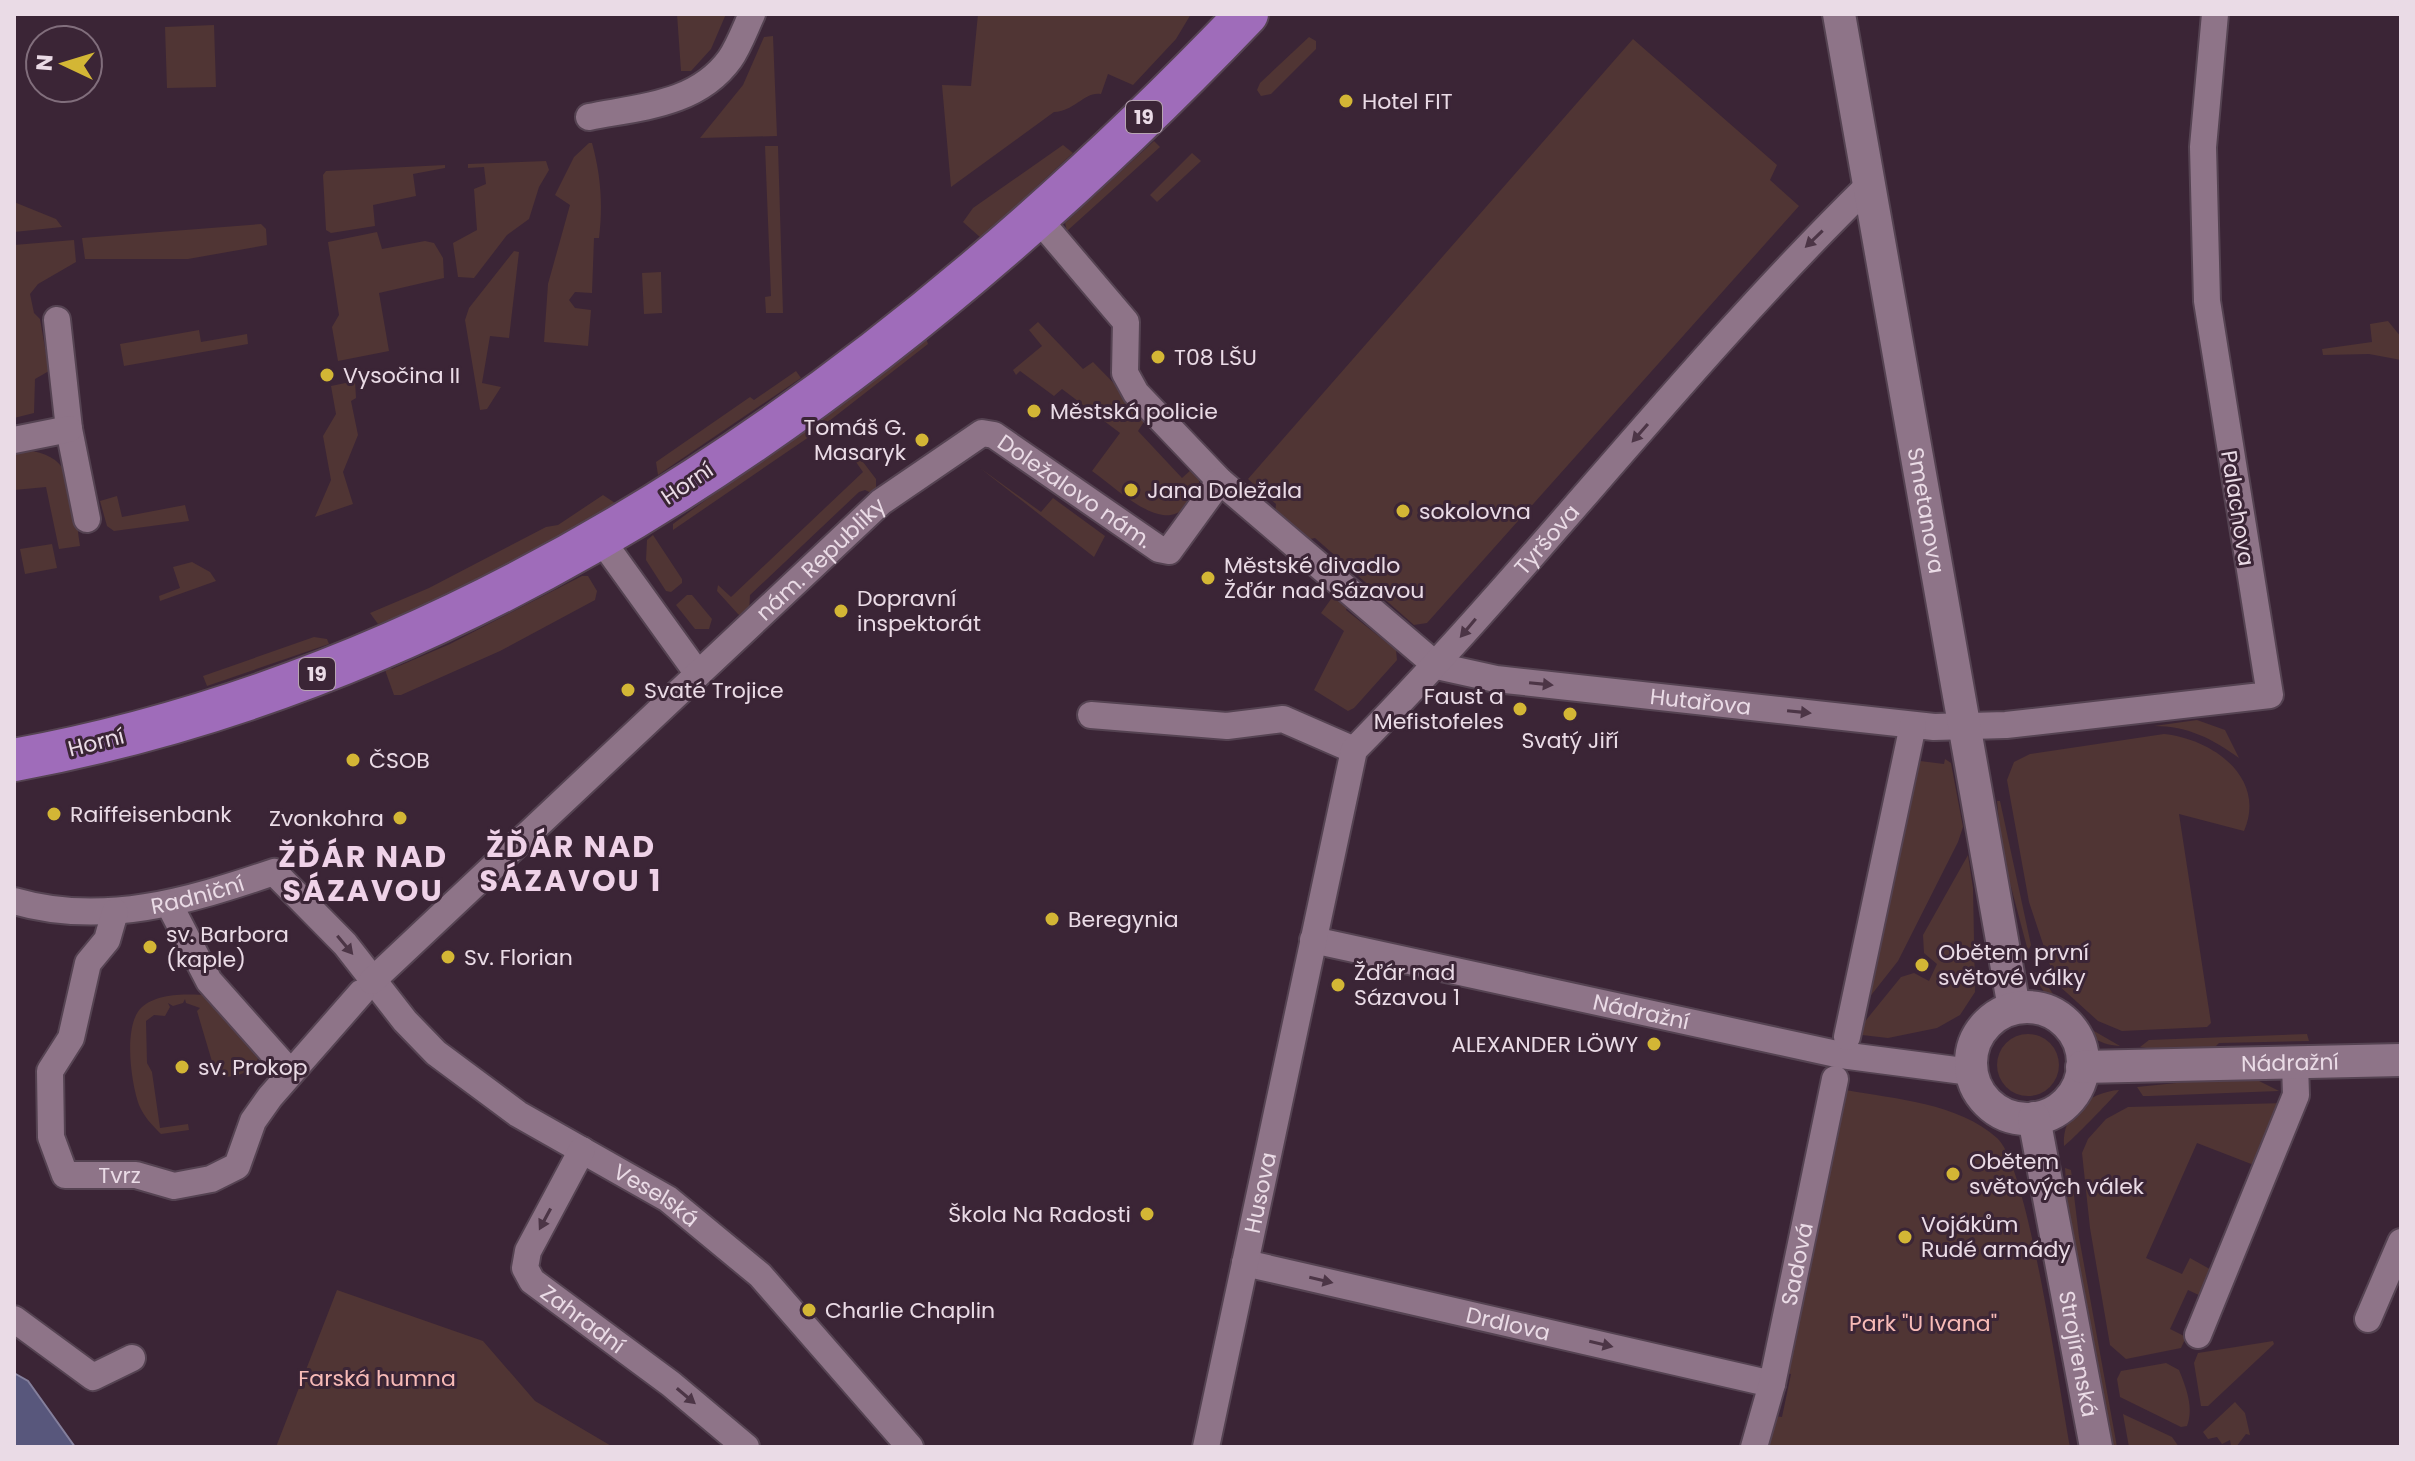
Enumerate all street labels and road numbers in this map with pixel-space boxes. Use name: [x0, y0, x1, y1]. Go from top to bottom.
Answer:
road number: 19: [1126, 101, 1162, 133]
street label: Doležalovo nám.: [991, 427, 1158, 556]
street label: Smetanova: [1900, 445, 1952, 576]
street label: Palachova: [2213, 448, 2262, 568]
street label: Horní: [655, 455, 720, 512]
street label: nám. Republiky: [749, 490, 893, 628]
street label: Tyršova: [1507, 497, 1587, 582]
road number: 19: [299, 658, 335, 690]
street label: Hutařova: [1648, 681, 1753, 723]
street label: Horní: [65, 721, 128, 764]
street label: Radniční: [148, 868, 248, 922]
street label: Nádražní: [1590, 986, 1692, 1038]
street label: Nádražní: [2241, 1046, 2339, 1080]
street label: Husova: [1237, 1149, 1284, 1236]
street label: Veselská: [608, 1156, 706, 1235]
street label: Tvrz: [98, 1160, 141, 1191]
street label: Sadová: [1774, 1220, 1821, 1308]
street label: Zahradní: [534, 1277, 631, 1361]
street label: Strojírenská: [2051, 1288, 2105, 1420]
street label: Drdlova: [1463, 1299, 1553, 1349]

